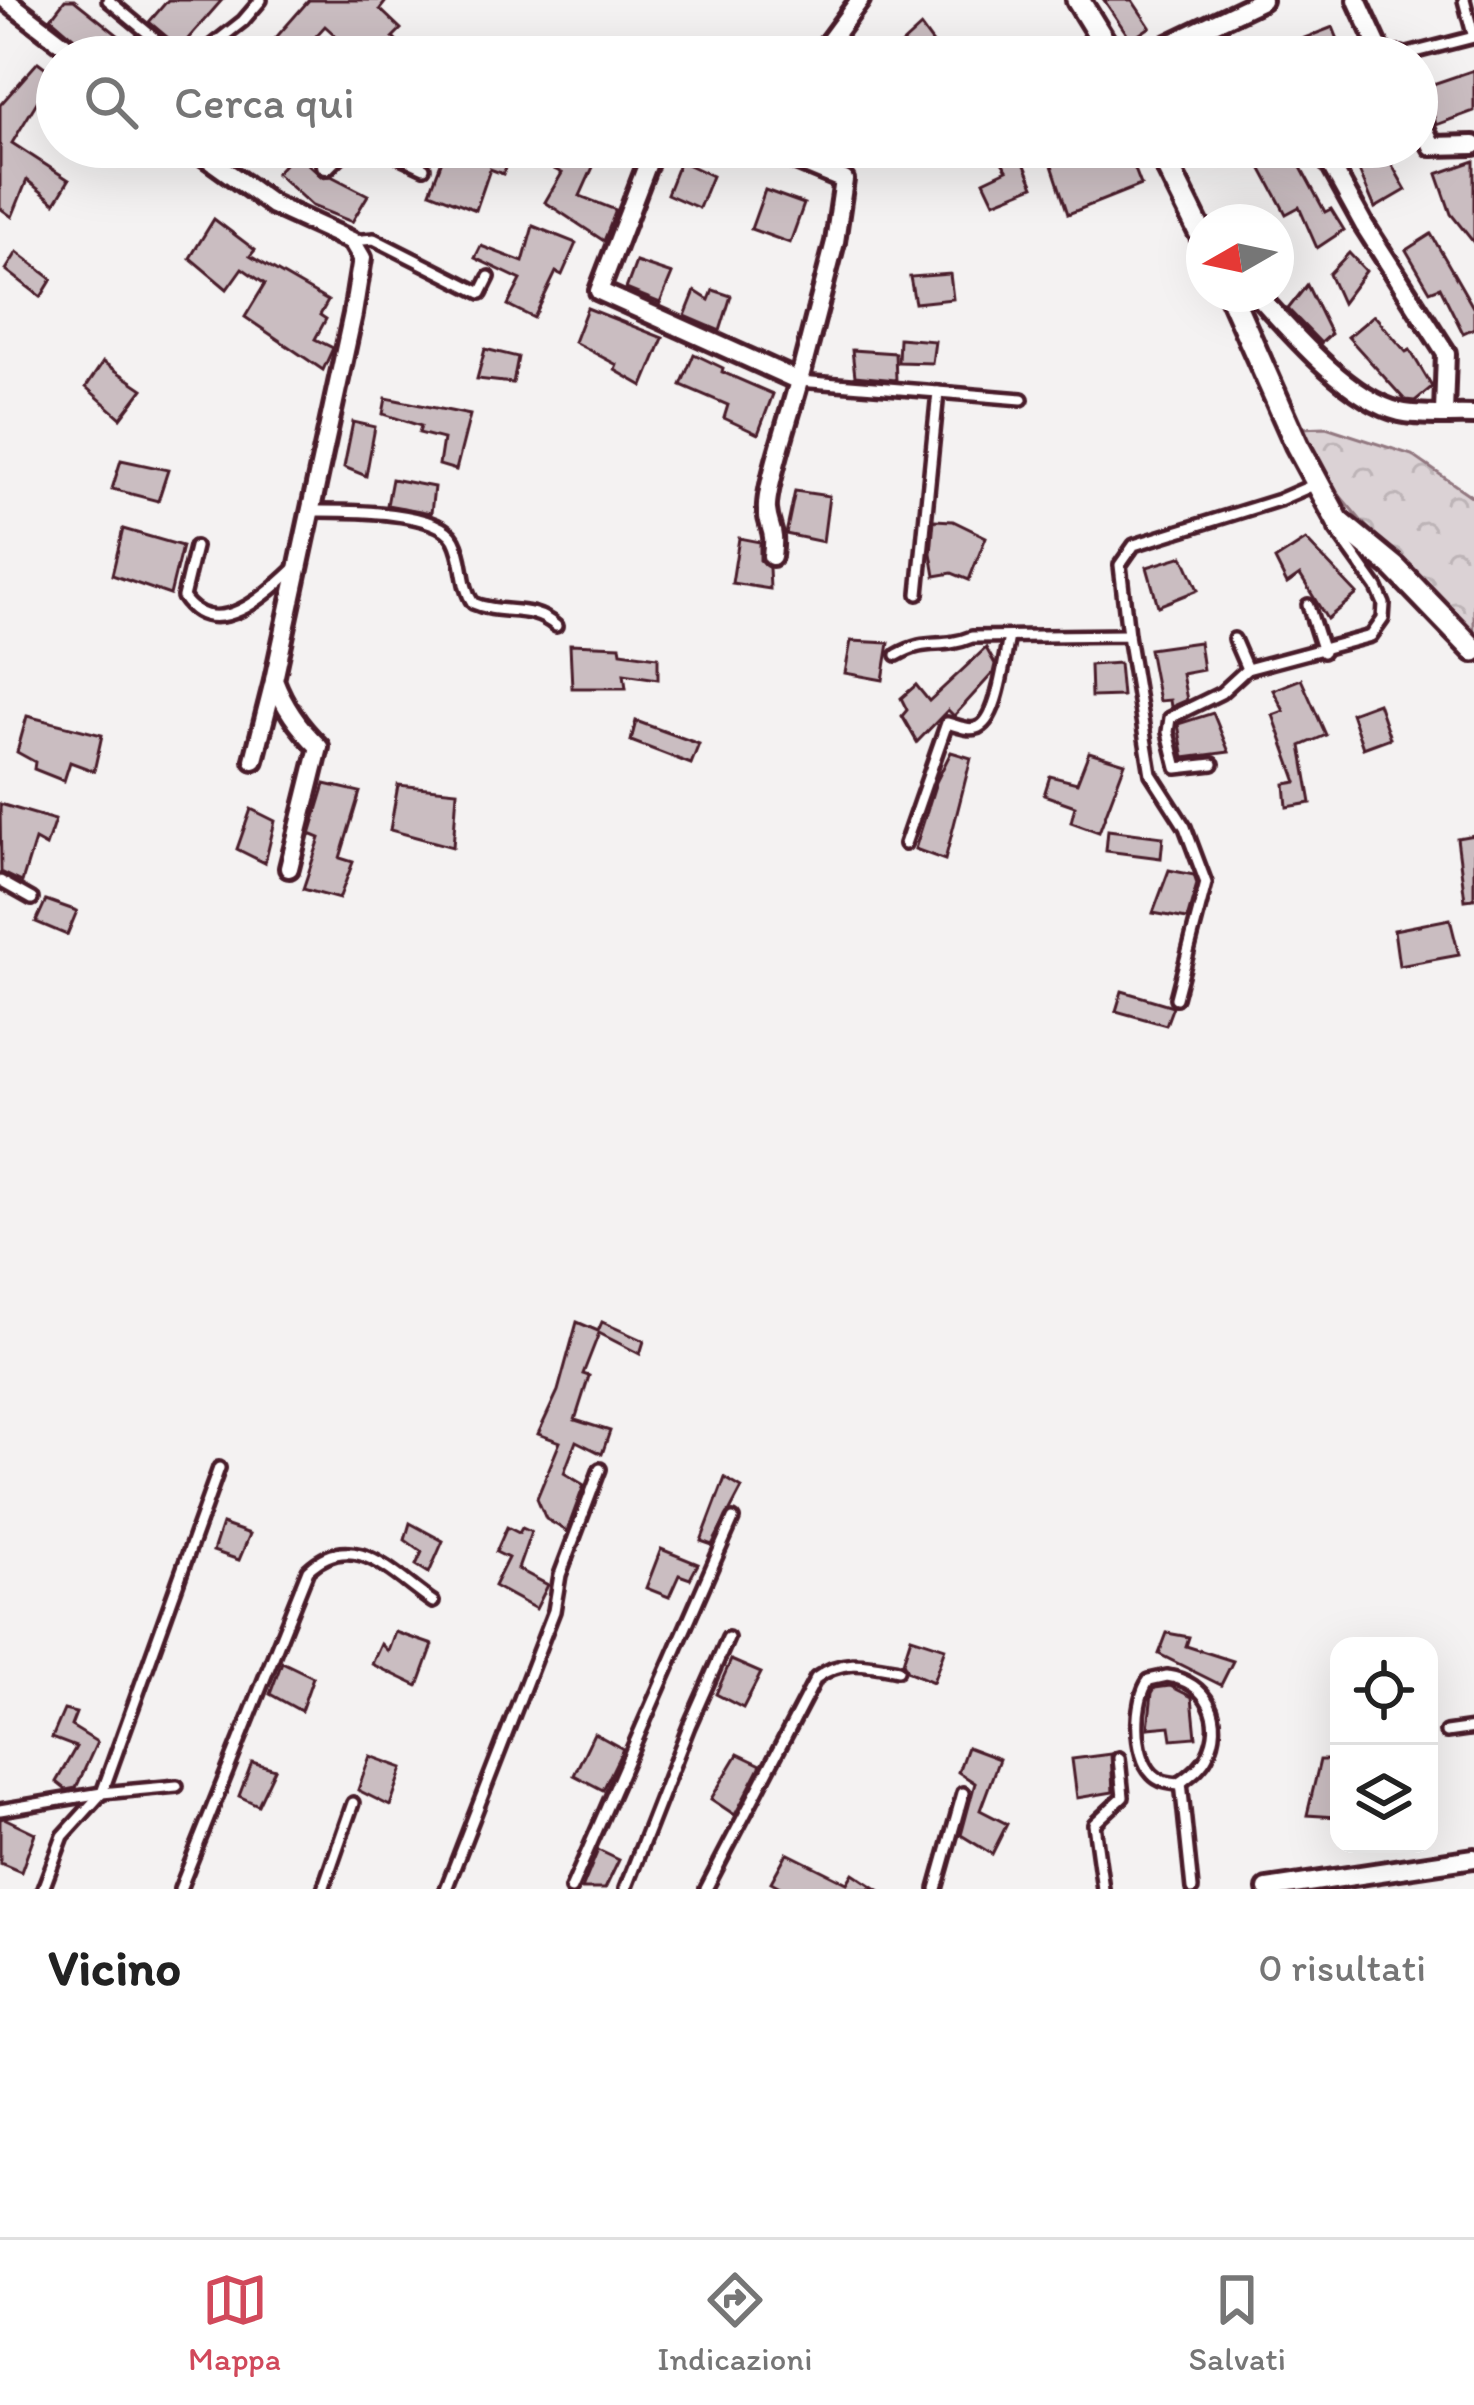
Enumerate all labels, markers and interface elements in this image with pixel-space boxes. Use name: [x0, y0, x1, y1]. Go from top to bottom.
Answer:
search box: [36, 36, 1438, 168]
icon: search: [78, 69, 144, 135]
text: Cerca qui: [174, 75, 355, 129]
north arrow: [1186, 204, 1294, 312]
map controls: [1330, 1637, 1438, 1853]
button: locate: [1330, 1637, 1438, 1745]
button: layers: [1330, 1745, 1438, 1853]
text: Vicino: [48, 1937, 181, 1998]
text: 0 risultati: [1259, 1944, 1426, 1991]
tab: Mappa: [188, 2267, 281, 2378]
tab: Indicazioni: [657, 2267, 813, 2378]
tab: Salvati: [1189, 2267, 1286, 2378]

